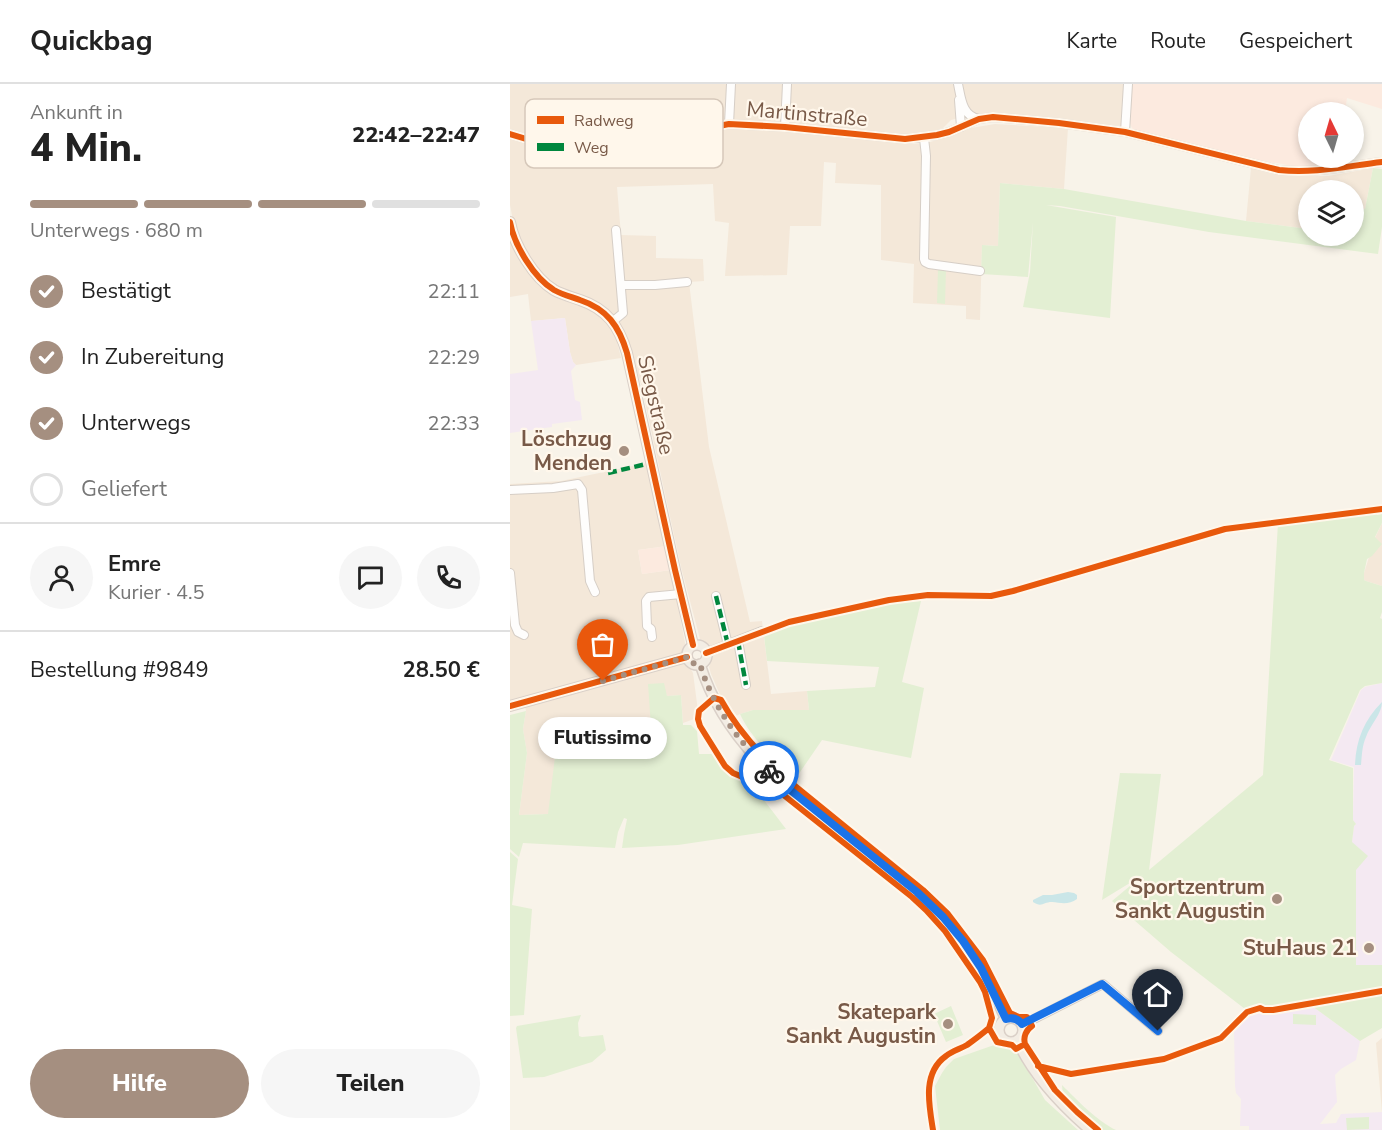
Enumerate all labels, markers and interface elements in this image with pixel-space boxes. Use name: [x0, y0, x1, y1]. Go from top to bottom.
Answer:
text: Quickbag: [30, 22, 153, 60]
text: Karte: [1067, 27, 1117, 55]
text: Route: [1150, 27, 1206, 55]
text: Gespeichert: [1239, 27, 1352, 55]
street label: Martinstraße: [745, 95, 869, 133]
text: Ankunft in: [30, 99, 123, 126]
legend: [525, 99, 723, 168]
north arrow: [1298, 102, 1364, 168]
map controls: [1298, 102, 1364, 246]
text: Radweg: [574, 110, 634, 132]
text: 22:42–22:47: [352, 120, 480, 150]
text: 4 Min.: [30, 122, 142, 175]
text: Weg: [574, 137, 609, 159]
button: layers: [1298, 180, 1364, 246]
text: Unterwegs · 680 m: [30, 217, 203, 244]
icon: check: [30, 275, 63, 308]
text: Bestätigt: [81, 276, 171, 306]
text: 22:11: [427, 278, 480, 305]
icon: check: [30, 341, 63, 374]
text: In Zubereitung: [81, 342, 224, 372]
text: 22:29: [427, 344, 480, 371]
street label: Siegstraße: [631, 353, 681, 457]
icon: check: [30, 407, 63, 440]
text: Unterwegs: [81, 408, 191, 438]
text: 22:33: [427, 410, 480, 437]
place label: Löschzug Menden: [521, 425, 612, 477]
marker: Löschzug Menden: [617, 444, 631, 458]
text: Geliefert: [81, 474, 167, 504]
button: person: [30, 546, 93, 609]
button: chat: [339, 546, 402, 609]
button: phone: [417, 546, 480, 609]
text: Emre: [108, 549, 161, 579]
text: Kurier · 4.5: [108, 579, 205, 606]
pin: [577, 619, 628, 681]
icon: bag: [586, 628, 619, 661]
text: Bestellung #9849: [30, 655, 209, 685]
text: 28.50 €: [403, 655, 480, 685]
callout: Flutissimo: [538, 717, 668, 759]
text: Flutissimo: [554, 724, 651, 751]
courier: [739, 741, 799, 801]
icon: bike: [753, 755, 786, 788]
place label: Sportzentrum Sankt Augustin: [1115, 873, 1265, 925]
marker: Sportzentrum Sankt Augustin: [1270, 892, 1284, 906]
place label: StuHaus 21: [1243, 934, 1357, 962]
marker: StuHaus 21: [1362, 941, 1376, 955]
pin: [1132, 969, 1183, 1031]
icon: home: [1141, 978, 1174, 1011]
place label: Skatepark Sankt Augustin: [786, 998, 937, 1050]
marker: Skatepark Sankt Augustin: [941, 1017, 955, 1031]
button: Hilfe: [30, 1049, 249, 1118]
button: Teilen: [261, 1049, 480, 1118]

